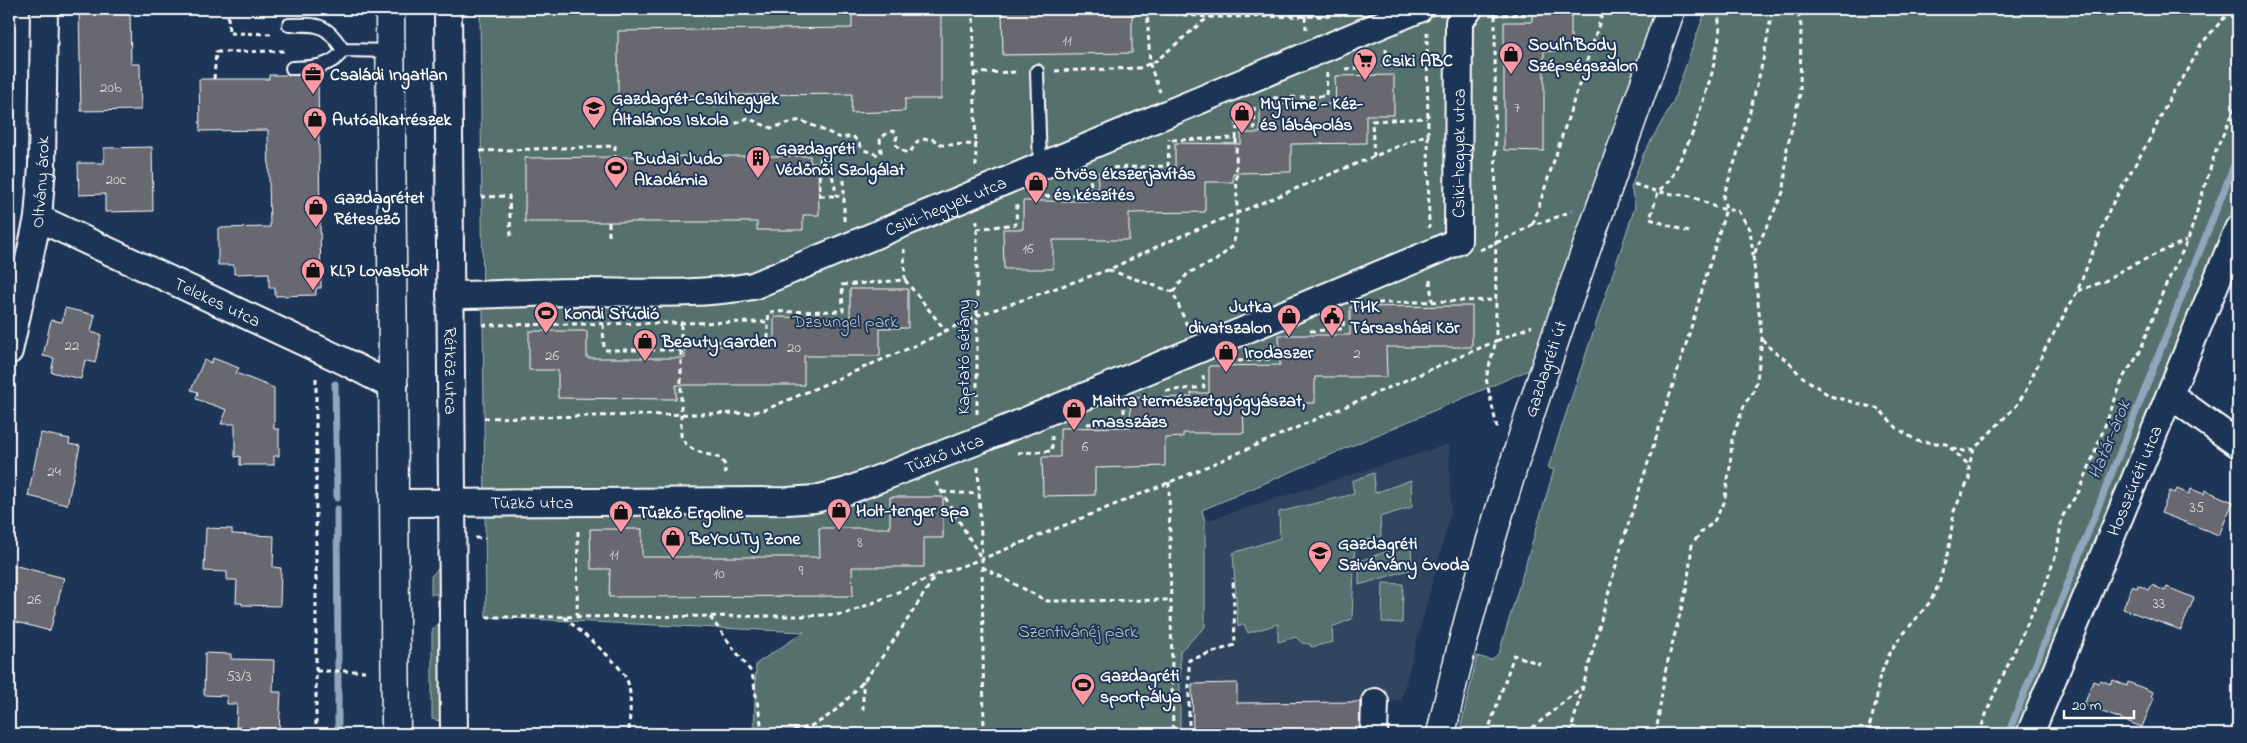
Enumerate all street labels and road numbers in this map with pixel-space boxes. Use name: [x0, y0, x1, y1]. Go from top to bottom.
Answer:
street label: Csiki-hegyek utca: [1447, 88, 1474, 218]
street label: Oltvány árok: [25, 136, 57, 231]
street label: Csiki-hegyek utca: [882, 171, 1011, 245]
street label: Telekes utca: [169, 272, 264, 335]
street label: Kaptató sétány: [952, 299, 978, 415]
street label: Gazdagréti út: [1519, 318, 1575, 421]
street label: Rétköz utca: [436, 327, 462, 415]
street label: Hosszúréti utca: [2102, 422, 2171, 541]
street label: Tűzkő utca: [901, 429, 988, 483]
street label: Tűzkő utca: [491, 491, 573, 518]

